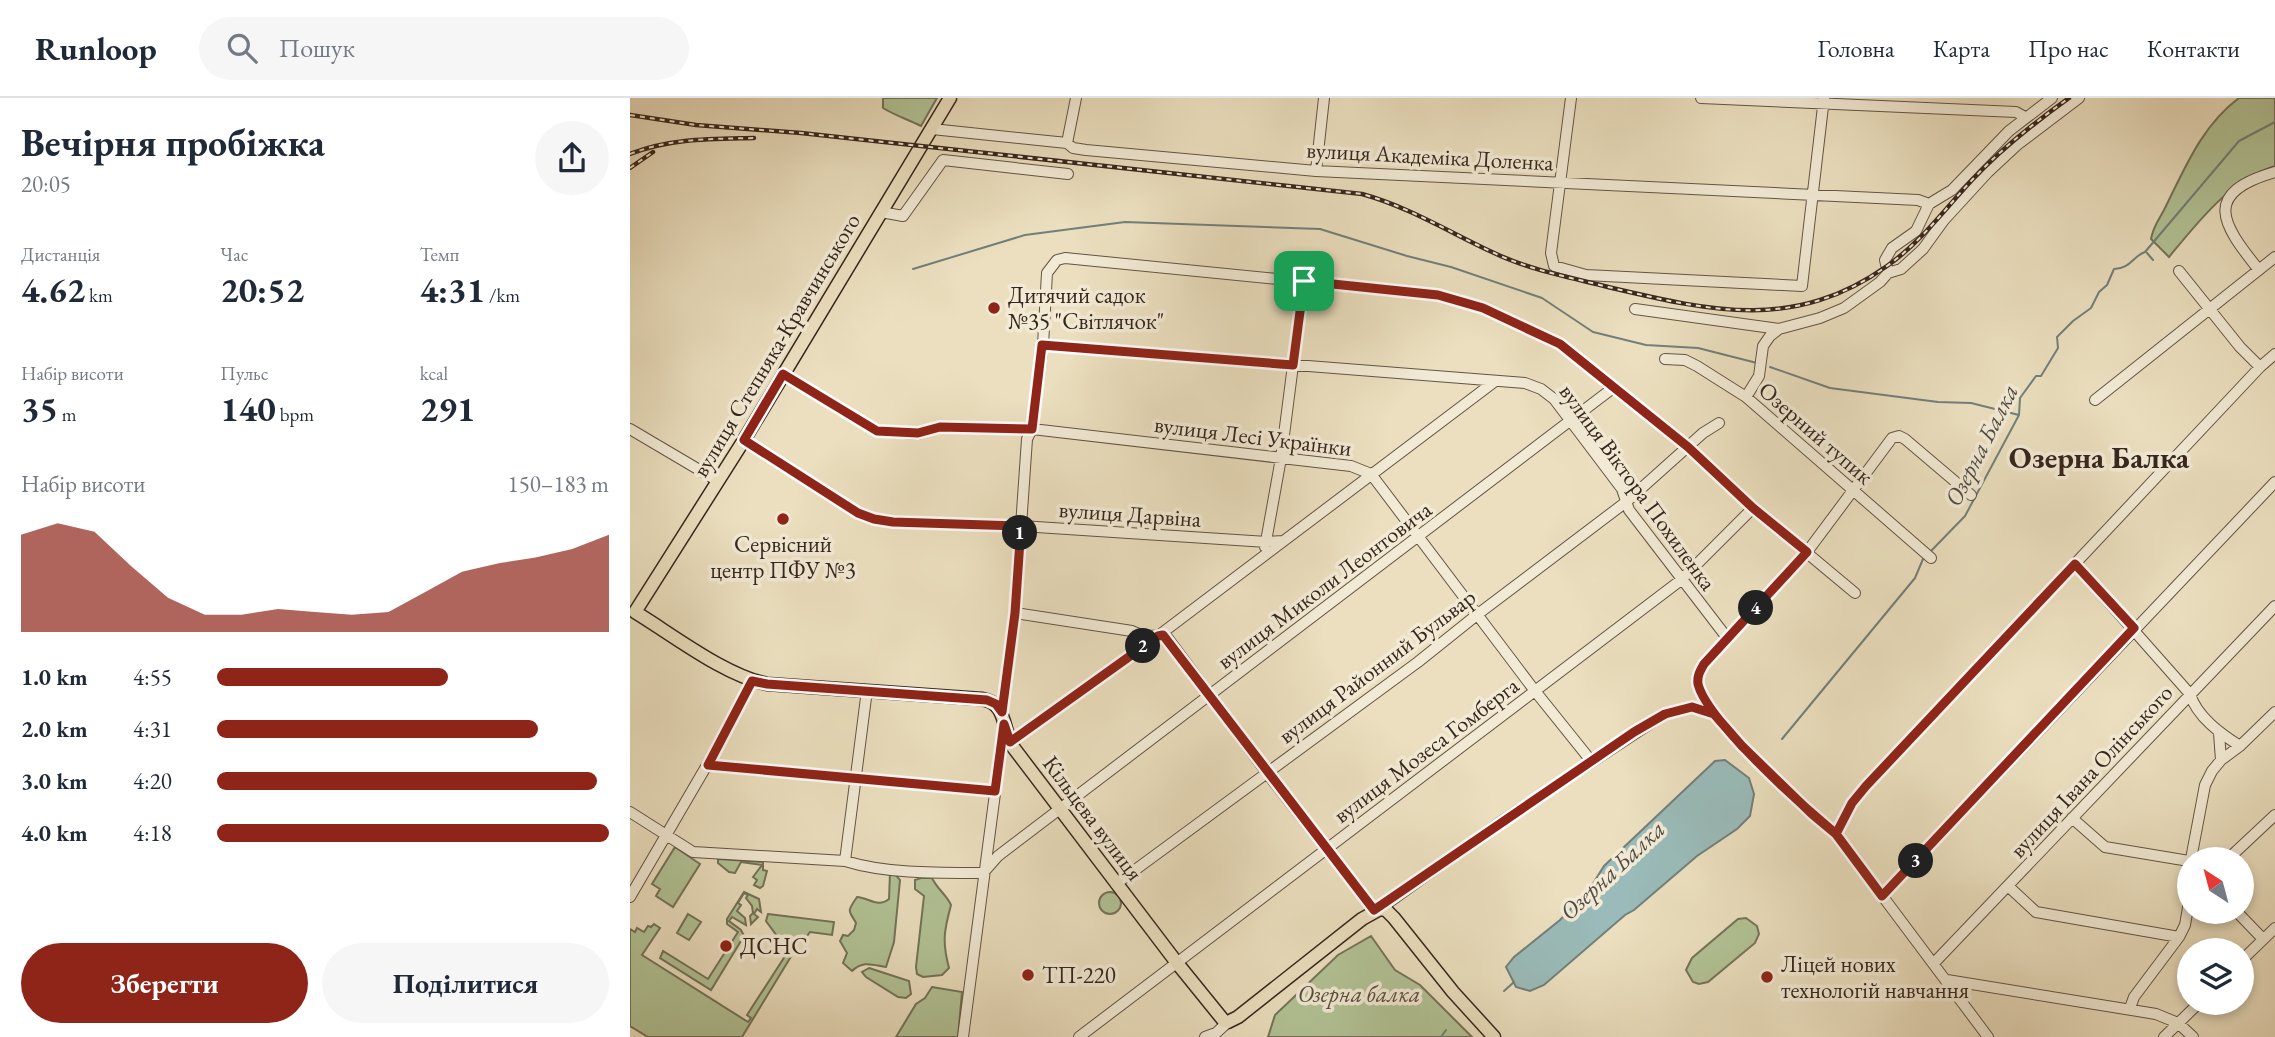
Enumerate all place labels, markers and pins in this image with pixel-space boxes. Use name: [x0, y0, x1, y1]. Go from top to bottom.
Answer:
pin: [1274, 251, 1334, 311]
place label: Дитячий садок №35 "Світлячок": [1008, 280, 1164, 336]
marker: Дитячий садок №35 "Світлячок": [986, 300, 1002, 316]
marker: Сервісний центр ПФУ №3: [775, 511, 791, 527]
pin: 1: [1002, 516, 1038, 550]
place label: Сервісний центр ПФУ №3: [710, 529, 856, 585]
pin: 4: [1738, 590, 1774, 626]
pin: 2: [1126, 628, 1160, 664]
pin: 3: [1898, 844, 1934, 878]
place label: ДСНС: [740, 931, 808, 961]
marker: ДСНС: [718, 938, 734, 954]
place label: Ліцей нових технологій навчання: [1781, 949, 1969, 1005]
place label: ТП-220: [1042, 960, 1116, 990]
marker: ТП-220: [1020, 967, 1036, 983]
marker: Ліцей нових технологій навчання: [1759, 969, 1775, 985]

